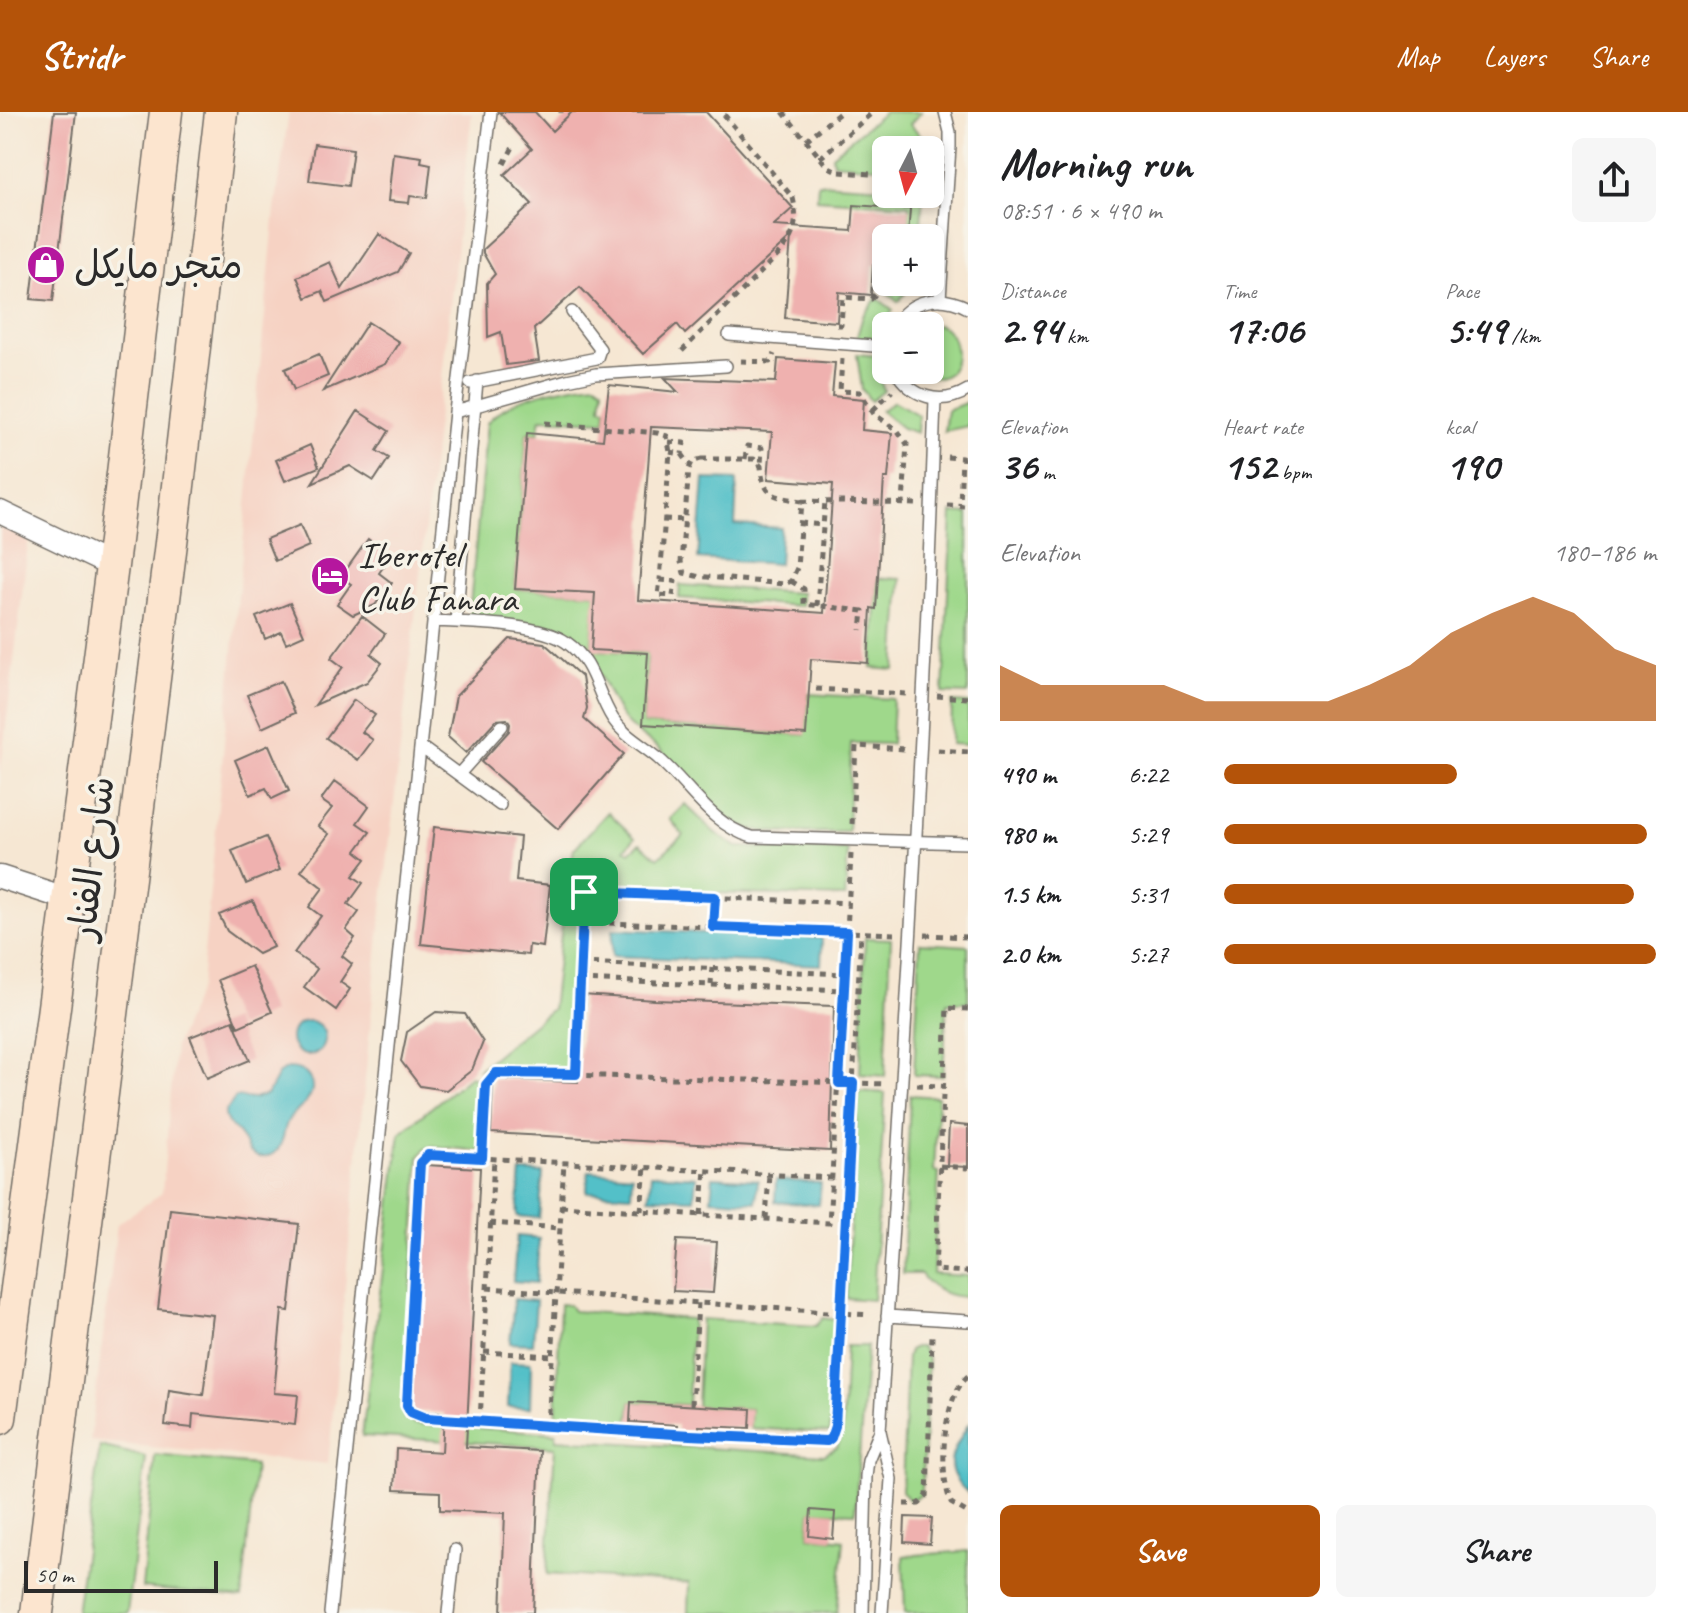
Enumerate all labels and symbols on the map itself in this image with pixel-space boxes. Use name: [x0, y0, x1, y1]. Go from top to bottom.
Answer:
north arrow: [872, 136, 944, 208]
place label: متجر مايكل: [74, 242, 243, 289]
shop icon: متجر مايكل: [25, 244, 67, 286]
place label: Iberotel Club Fanara: [358, 531, 519, 622]
hotel icon: Iberotel Club Fanara: [309, 555, 351, 597]
street label: شارع الفنار: [58, 774, 128, 946]
pin: [550, 858, 618, 926]
scale bar: [24, 1557, 218, 1593]

